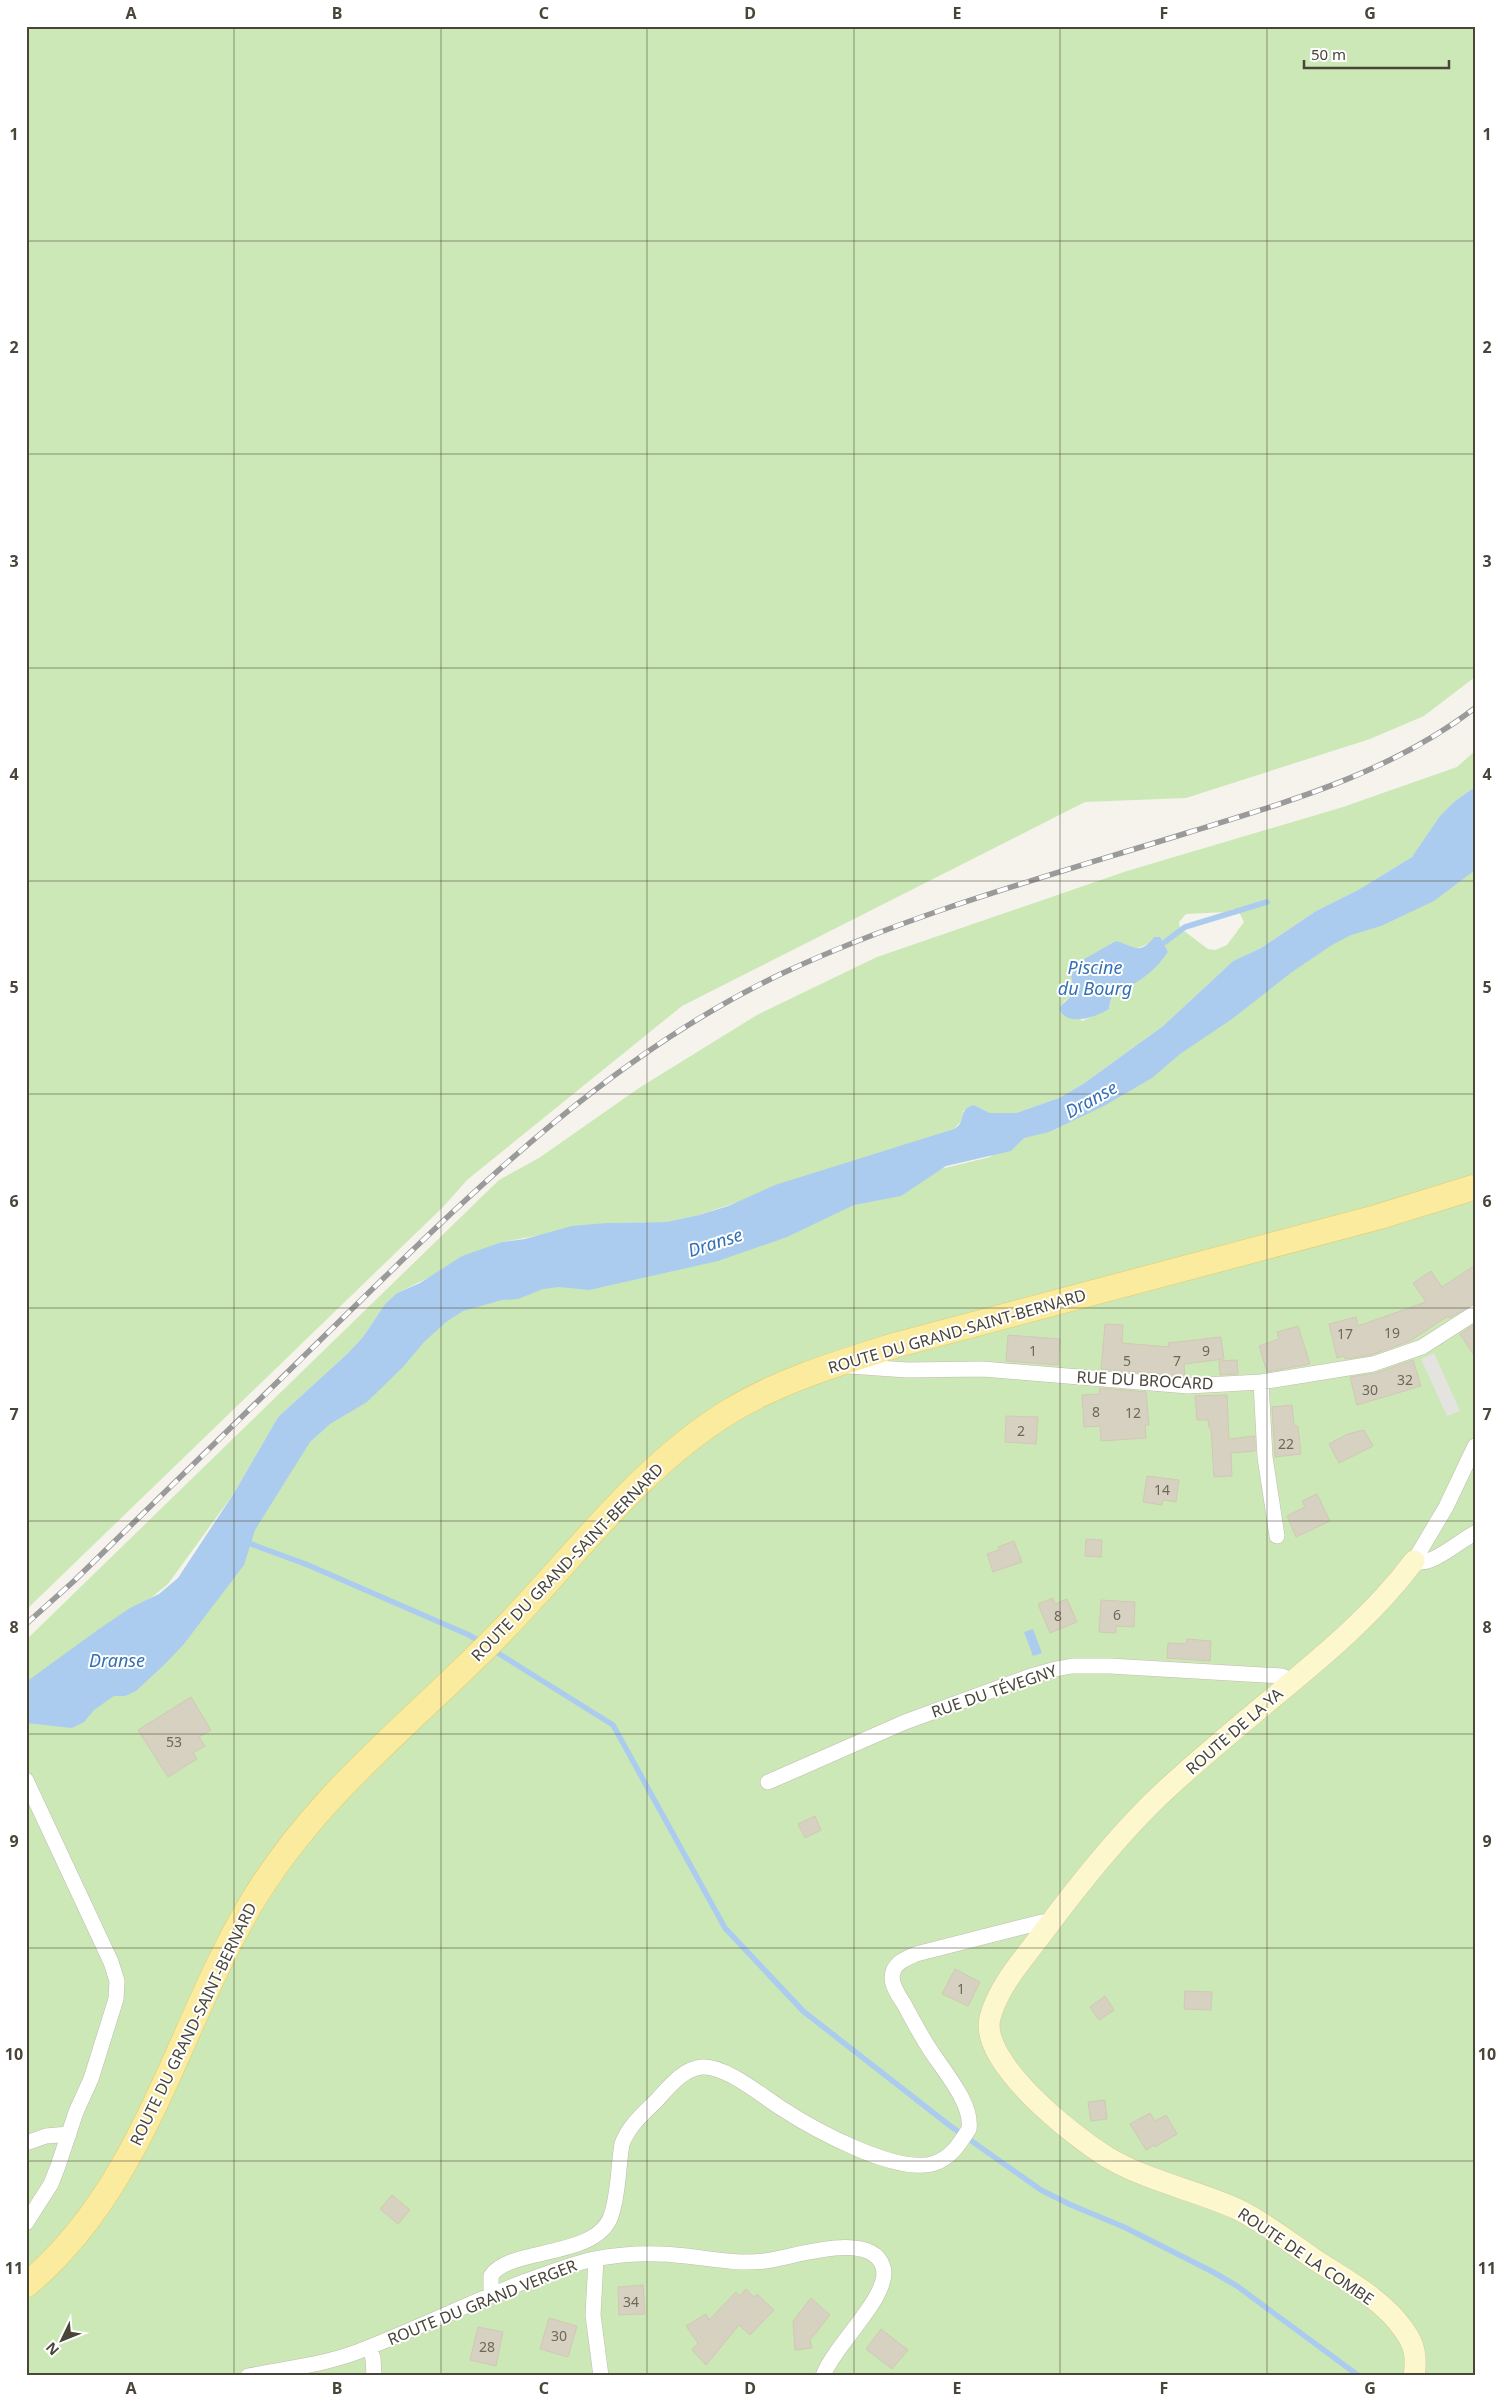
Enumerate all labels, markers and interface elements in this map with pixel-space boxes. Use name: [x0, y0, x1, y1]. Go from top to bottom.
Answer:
text: A: [125, 2, 137, 24]
text: B: [332, 2, 342, 24]
text: C: [539, 2, 549, 24]
text: D: [744, 2, 756, 24]
text: E: [953, 2, 962, 24]
text: F: [1160, 2, 1168, 24]
text: G: [1364, 2, 1376, 24]
scale bar: [1304, 38, 1448, 70]
text: 50 m: [1311, 44, 1346, 64]
text: 1: [9, 123, 19, 145]
text: 1: [1482, 123, 1492, 145]
text: 2: [9, 336, 19, 358]
text: 2: [1482, 336, 1492, 358]
text: 3: [9, 550, 19, 572]
text: 3: [1482, 550, 1492, 572]
text: 4: [9, 763, 19, 785]
text: 4: [1482, 763, 1492, 785]
water label: Piscine du Bourg: [1058, 955, 1132, 1000]
text: 5: [9, 976, 19, 998]
text: 5: [1482, 976, 1492, 998]
water label: Dranse: [1061, 1075, 1121, 1123]
text: 6: [9, 1190, 19, 1212]
text: 6: [1482, 1190, 1492, 1212]
water label: Dranse: [685, 1222, 745, 1262]
street label: ROUTE DU GRAND-SAINT-BERNARD: [825, 1284, 1089, 1378]
house number: 19: [1384, 1323, 1400, 1342]
house number: 17: [1337, 1324, 1353, 1343]
house number: 1: [1029, 1341, 1037, 1360]
house number: 9: [1202, 1341, 1210, 1360]
house number: 5: [1123, 1351, 1131, 1370]
house number: 7: [1173, 1351, 1181, 1370]
street label: RUE DU BROCARD: [1076, 1365, 1214, 1395]
house number: 32: [1397, 1370, 1413, 1389]
house number: 30: [1362, 1380, 1378, 1399]
house number: 8: [1092, 1402, 1100, 1421]
text: 7: [9, 1403, 19, 1425]
house number: 12: [1125, 1403, 1141, 1422]
text: 7: [1482, 1403, 1492, 1425]
house number: 2: [1017, 1421, 1025, 1440]
house number: 22: [1278, 1434, 1294, 1453]
street label: ROUTE DU GRAND-SAINT-BERNARD: [466, 1458, 668, 1666]
house number: 14: [1154, 1480, 1170, 1499]
house number: 6: [1113, 1605, 1121, 1624]
house number: 8: [1054, 1606, 1062, 1625]
text: 8: [9, 1616, 19, 1638]
text: 8: [1482, 1616, 1492, 1638]
water label: Dranse: [89, 1648, 145, 1672]
street label: RUE DU TÉVEGNY: [928, 1659, 1061, 1723]
street label: ROUTE DE LA YA: [1181, 1682, 1288, 1779]
house number: 53: [166, 1732, 182, 1751]
text: 9: [9, 1830, 19, 1852]
text: 9: [1482, 1830, 1492, 1852]
street label: ROUTE DU GRAND-SAINT-BERNARD: [124, 1899, 262, 2149]
house number: 1: [957, 1979, 965, 1998]
text: 10: [5, 2043, 23, 2065]
text: 10: [1478, 2043, 1496, 2065]
street label: ROUTE DE LA COMBE: [1234, 2202, 1378, 2310]
street label: ROUTE DU GRAND VERGER: [384, 2254, 580, 2350]
text: 11: [5, 2257, 23, 2279]
text: 11: [1478, 2257, 1496, 2279]
house number: 34: [623, 2292, 639, 2311]
north arrow: [38, 2314, 88, 2364]
house number: 30: [551, 2326, 567, 2345]
house number: 28: [479, 2337, 495, 2356]
text: N: [41, 2339, 63, 2360]
text: A: [125, 2377, 137, 2399]
text: B: [332, 2377, 342, 2399]
text: C: [539, 2377, 549, 2399]
text: D: [744, 2377, 756, 2399]
text: E: [953, 2377, 962, 2399]
text: F: [1160, 2377, 1168, 2399]
text: G: [1364, 2377, 1376, 2399]

